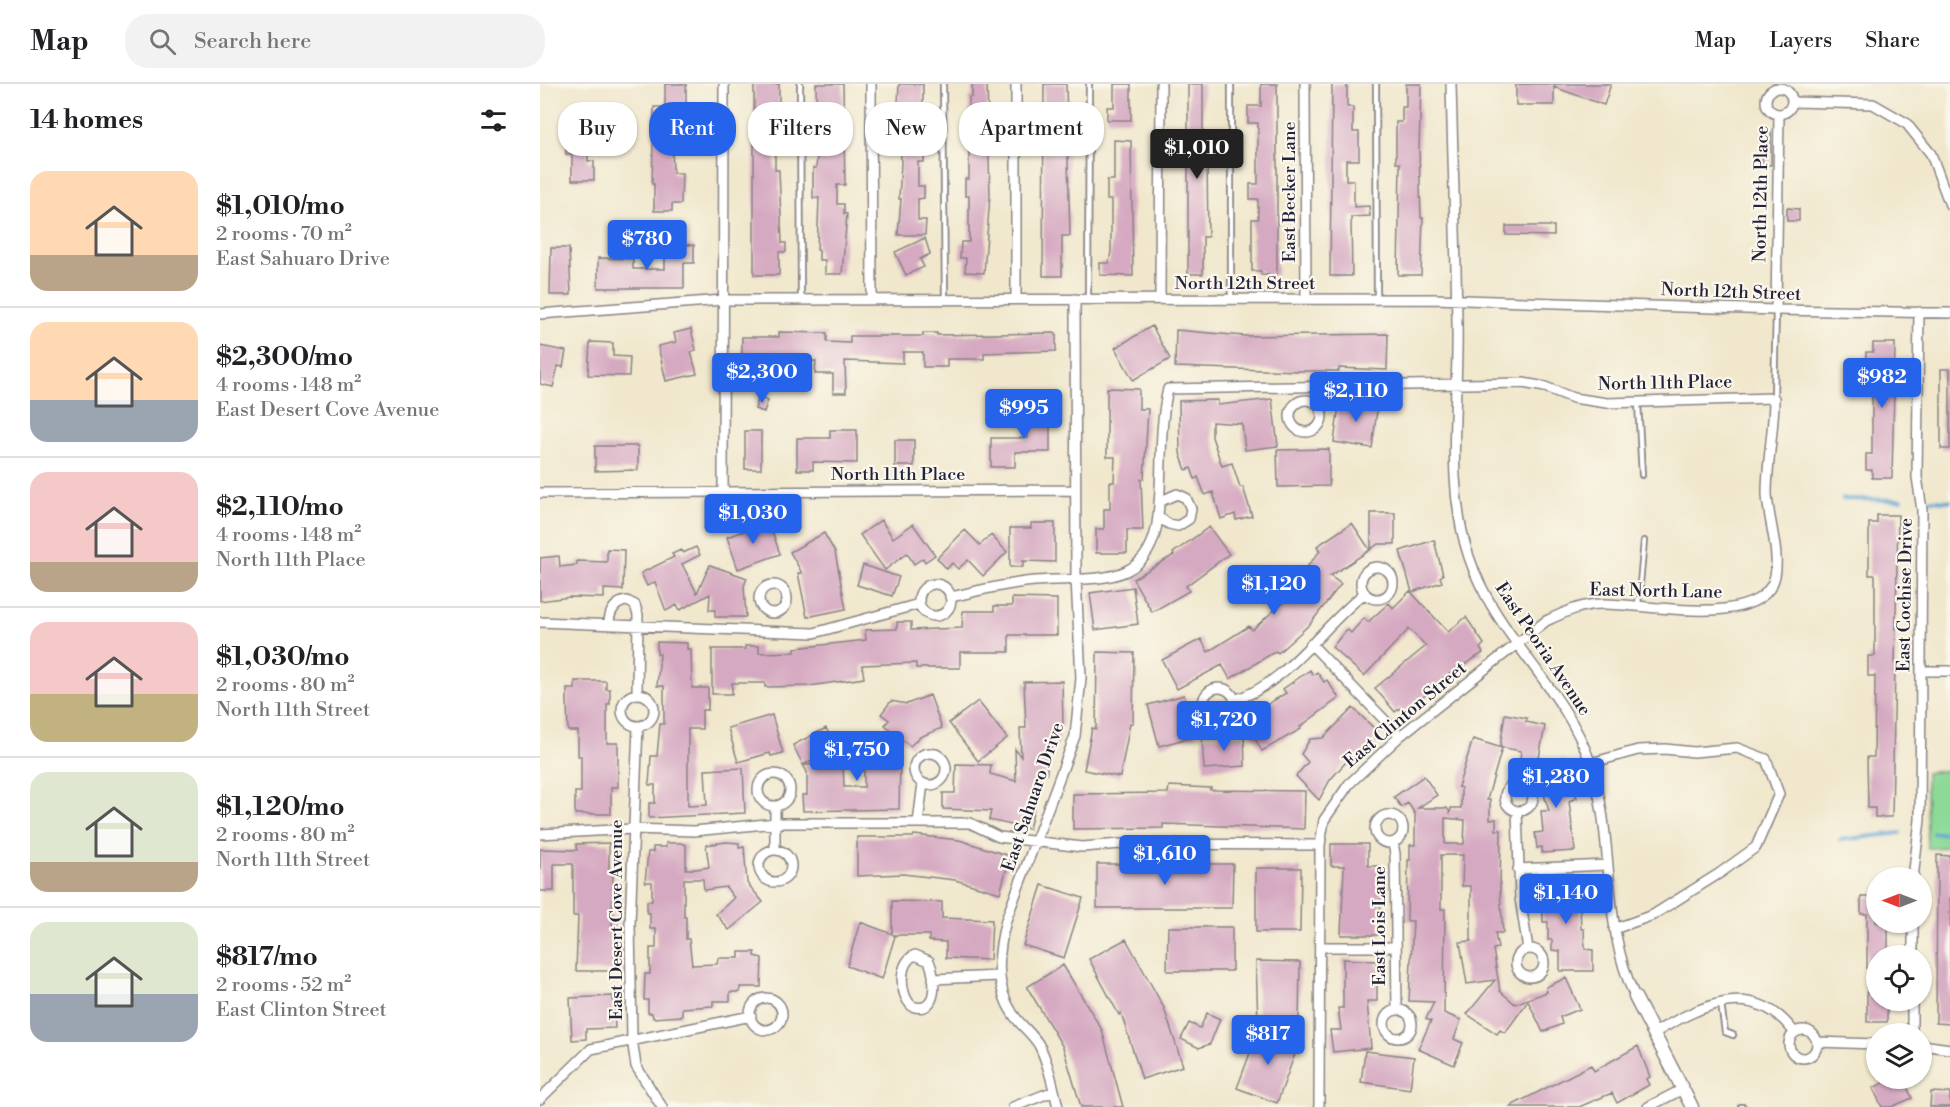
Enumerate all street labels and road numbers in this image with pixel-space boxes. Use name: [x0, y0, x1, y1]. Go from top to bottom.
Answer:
street label: East Becker Lane: [1278, 121, 1301, 263]
street label: North 12th Place: [1748, 125, 1774, 263]
street label: North 12th Street: [1175, 272, 1316, 295]
street label: North 12th Street: [1660, 278, 1802, 306]
street label: North 11th Place: [1597, 370, 1733, 396]
street label: North 11th Place: [831, 463, 965, 486]
street label: East Cochise Drive: [1892, 518, 1918, 672]
street label: East Peoria Avenue: [1490, 578, 1596, 720]
street label: East North Lane: [1589, 578, 1723, 604]
street label: East Clinton Street: [1339, 656, 1472, 773]
street label: East Sahuaro Drive: [997, 719, 1069, 875]
street label: East Desert Cove Avenue: [605, 820, 628, 1021]
street label: East Lois Lane: [1368, 866, 1391, 986]

